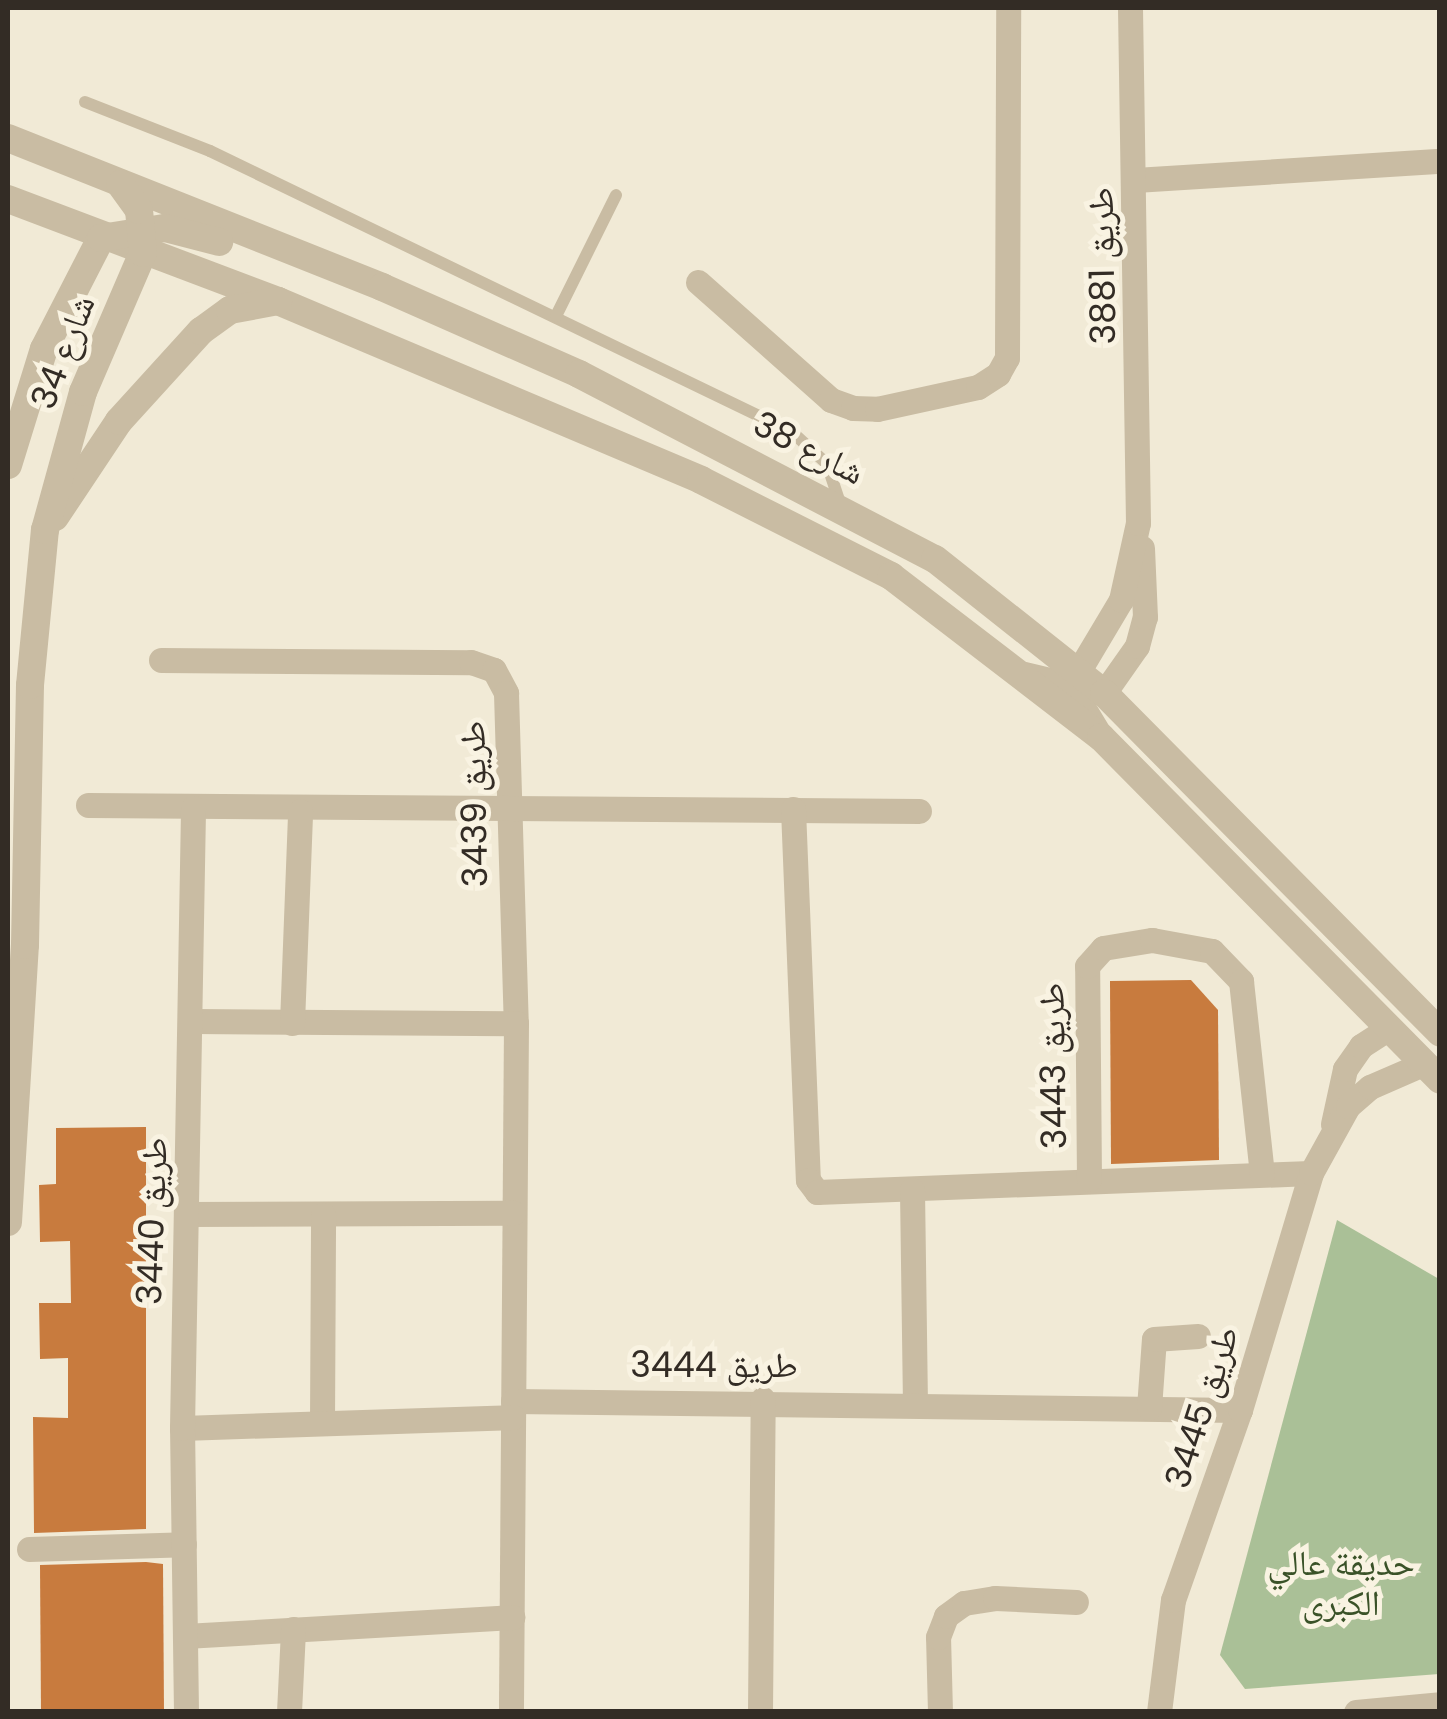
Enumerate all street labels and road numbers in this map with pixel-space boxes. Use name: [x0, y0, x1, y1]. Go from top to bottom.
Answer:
street label: طريق 3881: [1080, 187, 1124, 345]
street label: شارع 34: [22, 289, 104, 415]
street label: شارع 38: [747, 402, 871, 494]
street label: طريق 3439: [452, 720, 496, 888]
street label: طريق 3443: [1031, 982, 1075, 1150]
street label: طريق 3440: [128, 1136, 176, 1306]
street label: طريق 3445: [1156, 1321, 1248, 1493]
street label: طريق 3444: [630, 1344, 798, 1386]

